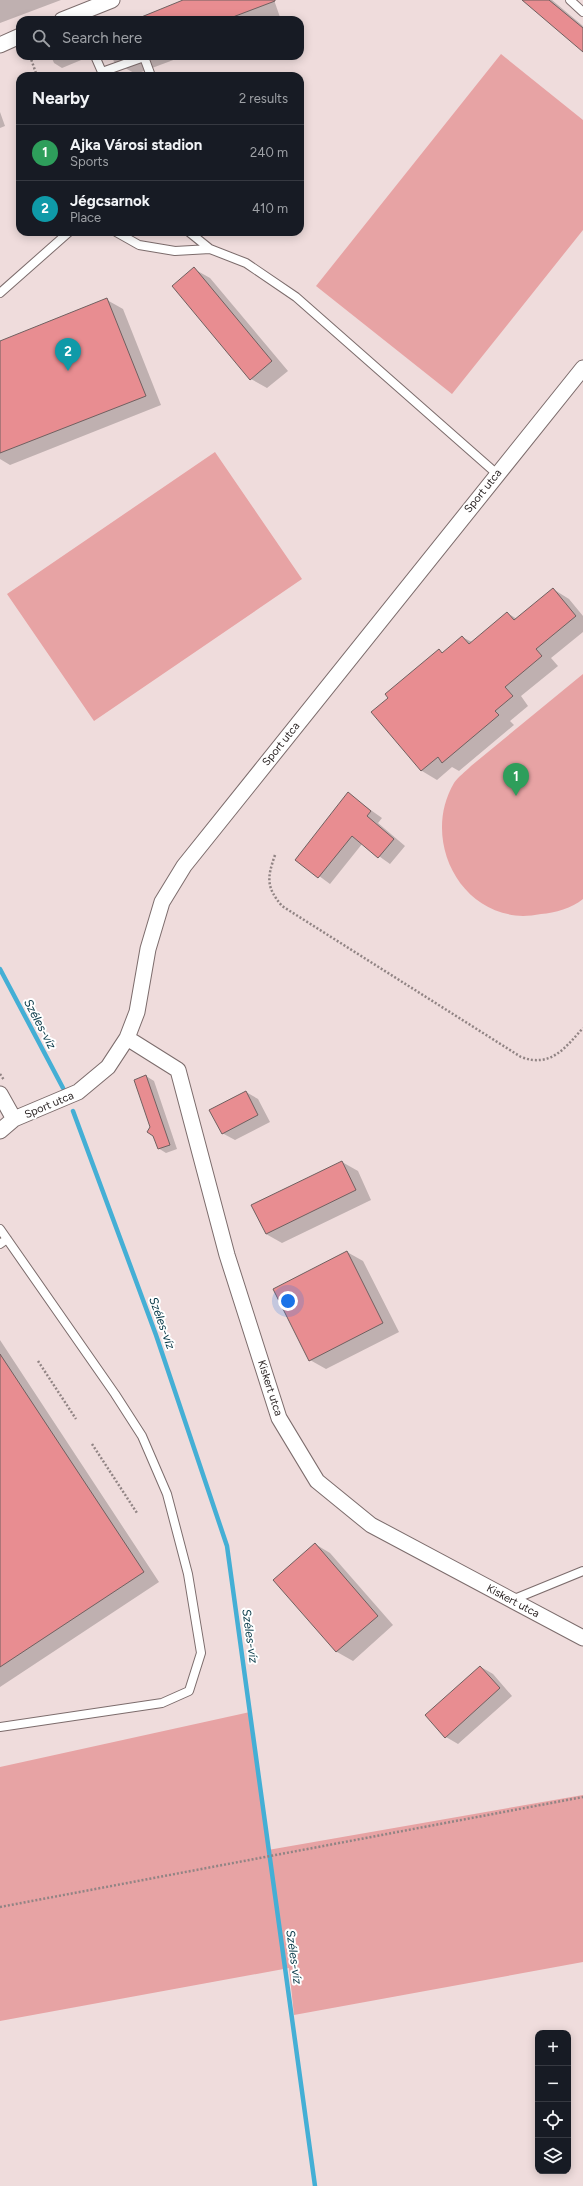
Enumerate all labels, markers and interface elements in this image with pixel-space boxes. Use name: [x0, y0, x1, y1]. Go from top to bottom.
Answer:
search box: [16, 16, 304, 60]
icon: search: [30, 27, 52, 49]
text: Search here: [62, 29, 142, 47]
text: Nearby: [32, 88, 90, 108]
text: 2 results: [239, 91, 288, 106]
text: Ajka Városi stadion: [70, 136, 202, 154]
text: 1: [42, 145, 48, 160]
text: 240 m: [250, 145, 288, 160]
text: Sports: [70, 154, 109, 169]
text: Jégcsarnok: [70, 192, 150, 210]
text: 2: [41, 201, 49, 216]
text: 410 m: [252, 201, 288, 216]
text: Place: [70, 210, 101, 225]
pin: 2: [55, 338, 81, 371]
street label: Sport utca: [462, 467, 504, 515]
street label: Sport utca: [260, 720, 302, 768]
pin: 1: [503, 763, 529, 796]
water label: Széles-víz: [21, 997, 59, 1052]
street label: Sport utca: [22, 1089, 76, 1121]
your location: [278, 1291, 298, 1311]
water label: Széles-víz: [146, 1295, 178, 1351]
street label: Kiskert utca: [255, 1358, 285, 1418]
street label: Kiskert utca: [484, 1582, 542, 1620]
water label: Széles-víz: [239, 1608, 261, 1664]
water label: Széles-víz: [283, 1929, 305, 1985]
map controls: [535, 2030, 571, 2174]
button: +: [535, 2030, 571, 2066]
button: −: [535, 2066, 571, 2102]
button: locate: [535, 2102, 571, 2138]
button: layers: [535, 2138, 571, 2174]

